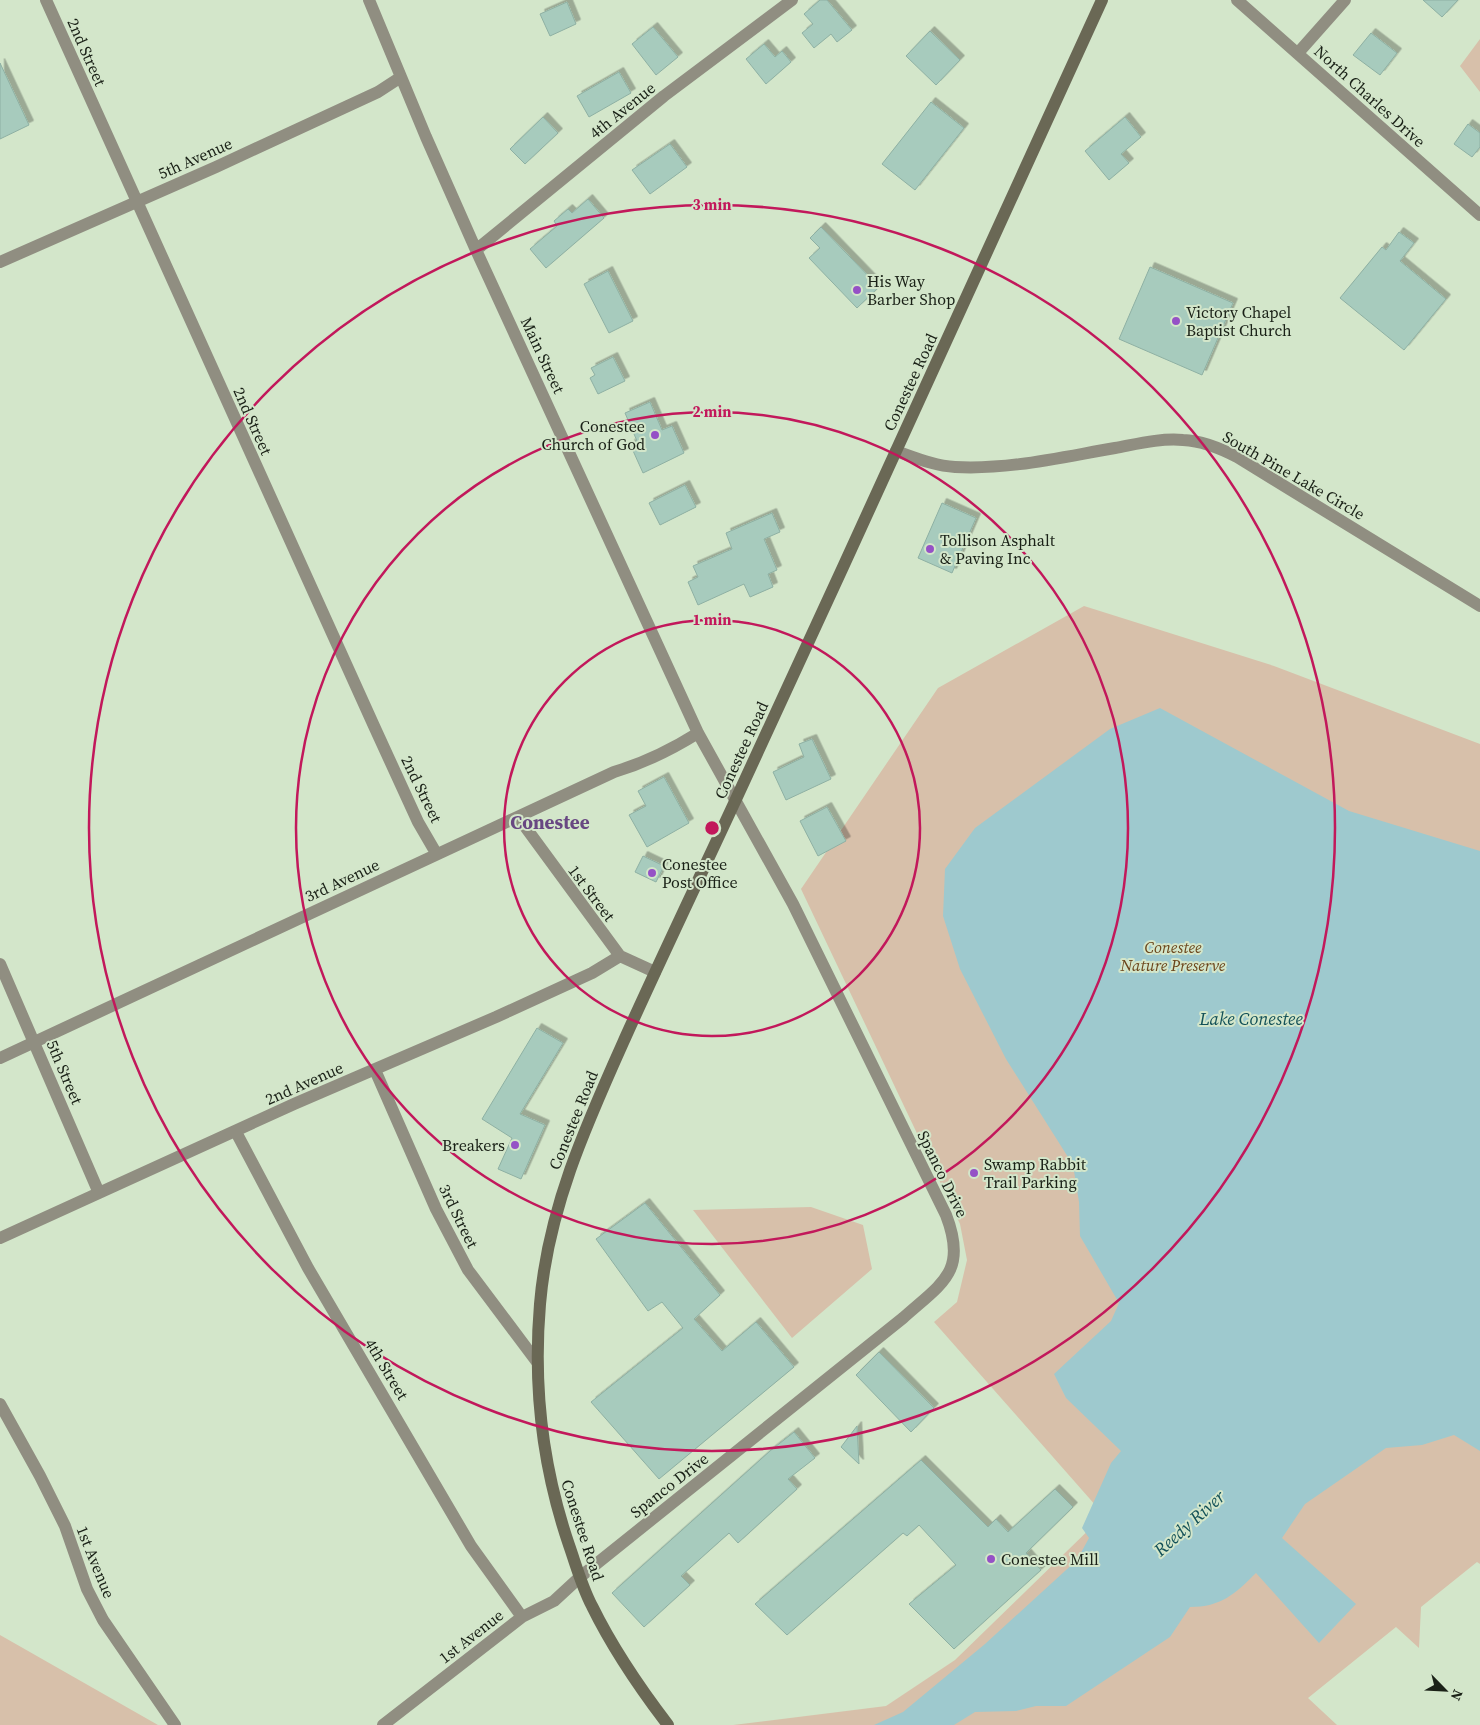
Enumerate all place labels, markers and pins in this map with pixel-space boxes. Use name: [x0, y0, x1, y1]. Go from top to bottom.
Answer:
place label: His Way Barber Shop: [867, 270, 955, 310]
marker: His Way Barber Shop: [851, 284, 863, 296]
place label: Victory Chapel Baptist Church: [1186, 301, 1292, 341]
marker: Victory Chapel Baptist Church: [1170, 315, 1182, 327]
place label: Conestee Church of God: [542, 415, 645, 455]
marker: Conestee Church of God: [649, 429, 661, 441]
place label: Tollison Asphalt & Paving Inc: [940, 529, 1056, 569]
marker: Tollison Asphalt & Paving Inc: [924, 543, 936, 555]
centre of rings: [703, 819, 721, 837]
place label: Conestee Post Office: [662, 853, 738, 893]
marker: Conestee Post Office: [646, 867, 658, 879]
place label: Breakers: [442, 1134, 505, 1156]
marker: Breakers: [509, 1139, 521, 1151]
place label: Swamp Rabbit Trail Parking: [984, 1153, 1087, 1193]
marker: Swamp Rabbit Trail Parking: [968, 1167, 980, 1179]
place label: Conestee Mill: [1001, 1548, 1099, 1570]
marker: Conestee Mill: [985, 1553, 997, 1565]

